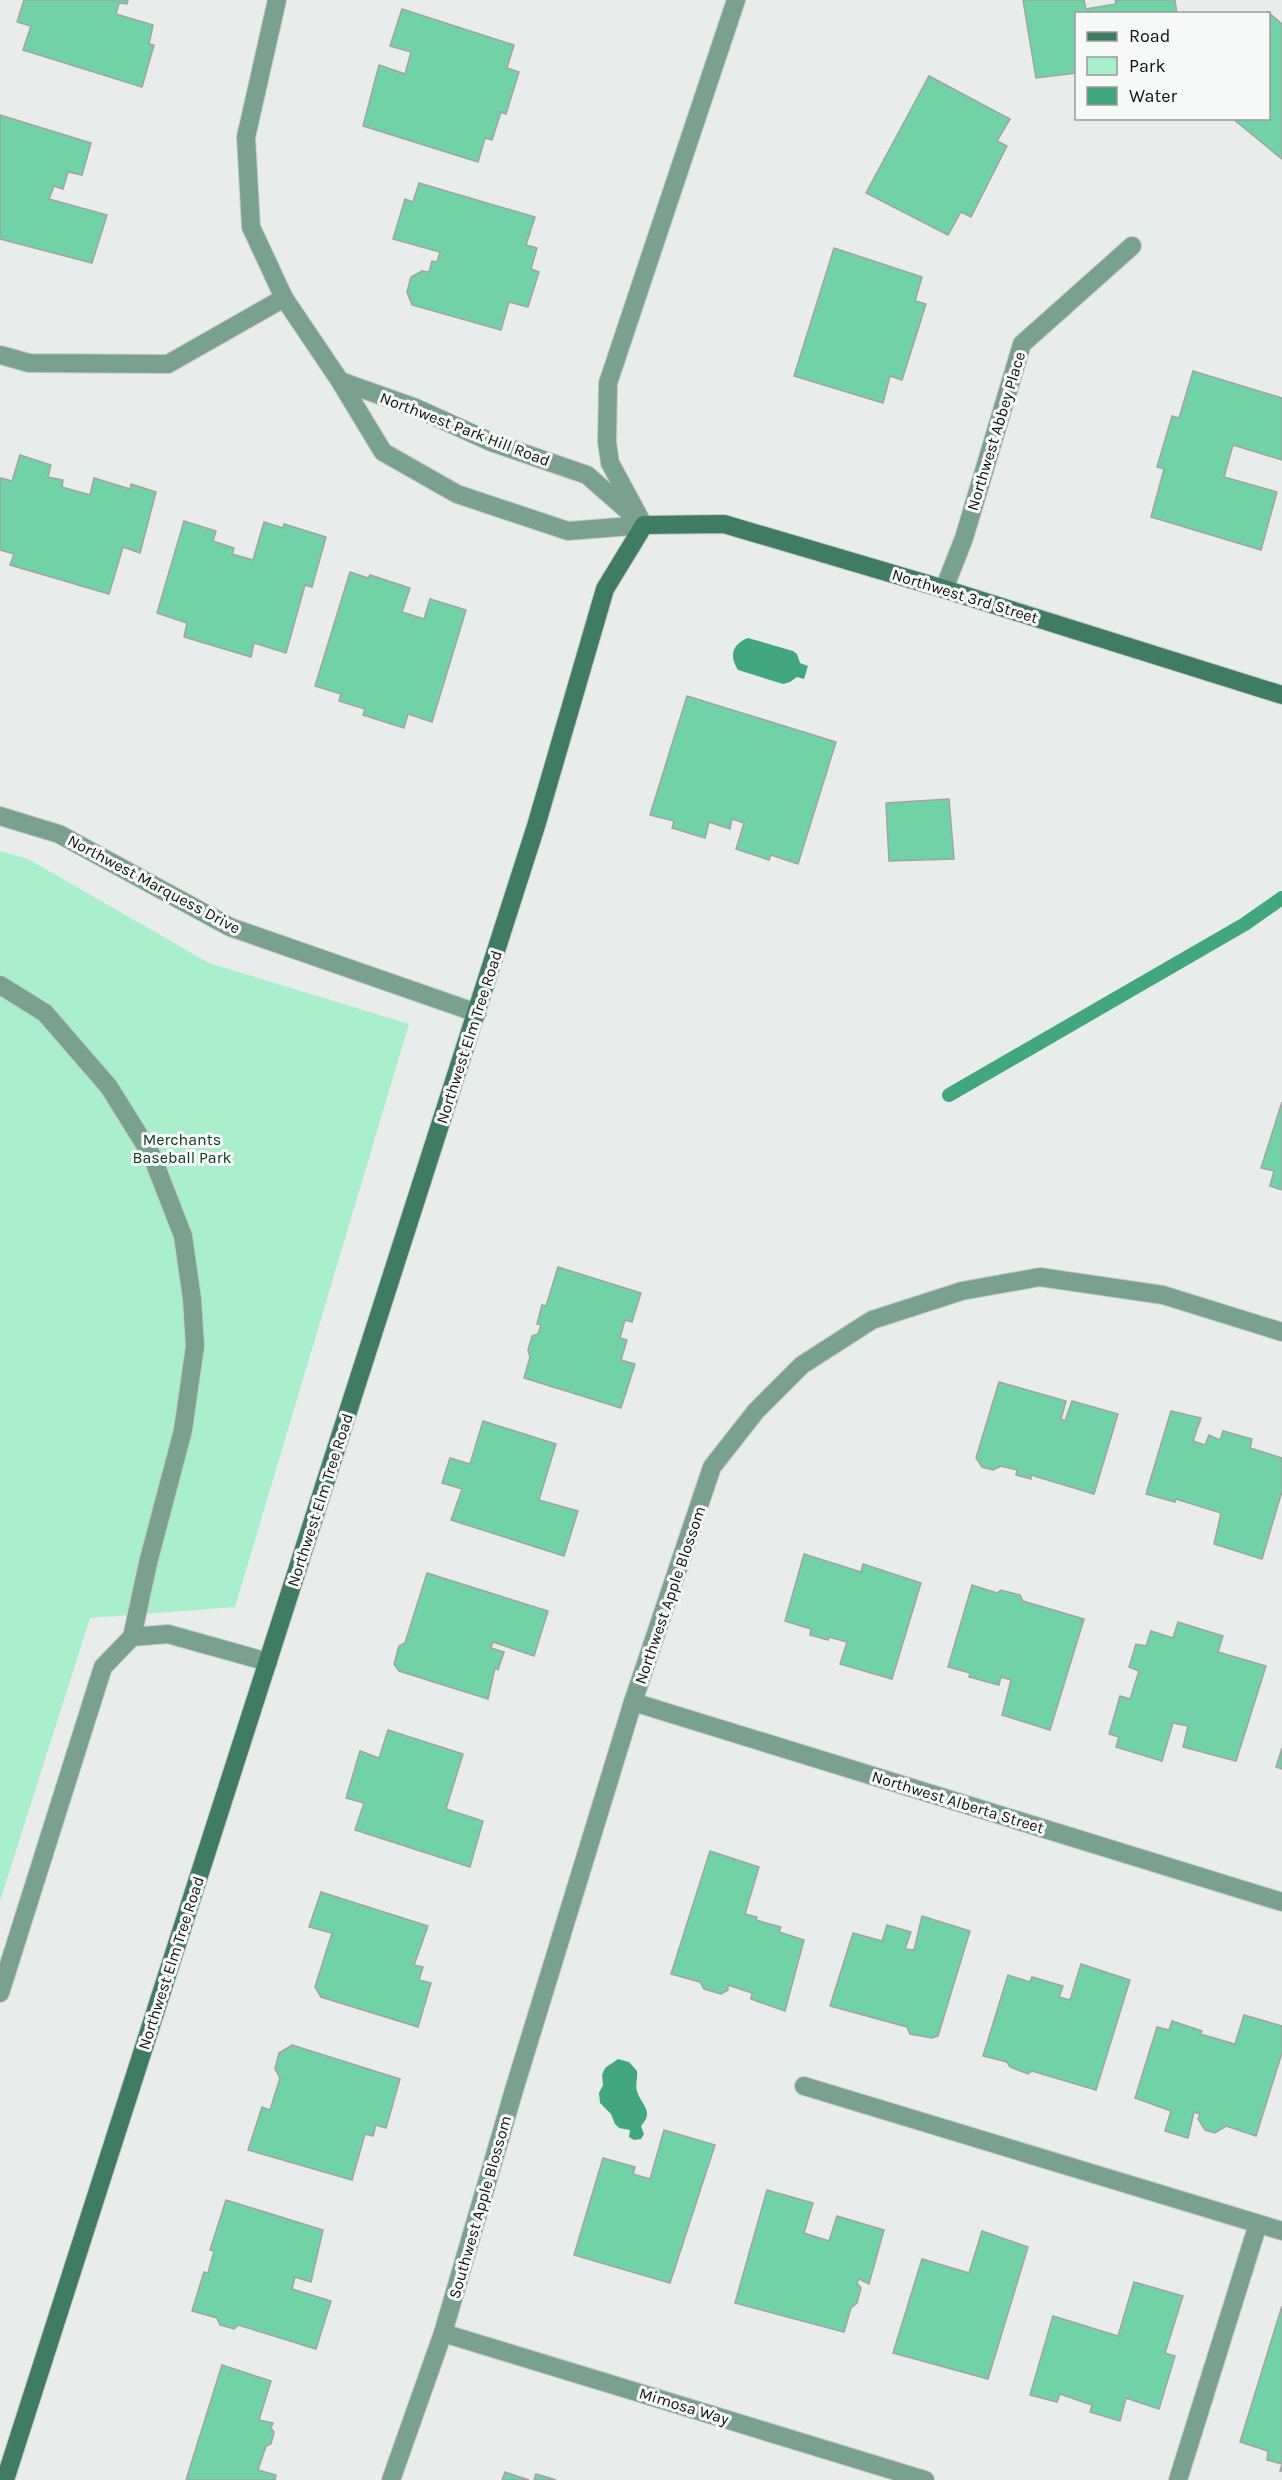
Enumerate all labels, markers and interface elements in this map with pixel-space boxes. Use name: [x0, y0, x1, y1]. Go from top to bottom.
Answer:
legend: [1075, 12, 1270, 120]
text: Road: [1129, 25, 1170, 47]
text: Park: [1129, 55, 1166, 77]
text: Water: [1129, 85, 1177, 107]
street label: Northwest Abbey Place: [963, 349, 1029, 513]
street label: Northwest Park Hill Road: [377, 388, 553, 470]
street label: Northwest 3rd Street: [890, 565, 1040, 627]
street label: Northwest Marquess Drive: [65, 830, 243, 938]
street label: Northwest Elm Tree Road: [432, 948, 506, 1126]
park label: Merchants Baseball Park: [133, 1130, 231, 1167]
street label: Northwest Elm Tree Road: [283, 1411, 357, 1589]
street label: Northwest Apple Blossom: [631, 1503, 709, 1687]
street label: Northwest Alberta Street: [870, 1767, 1046, 1837]
street label: Northwest Elm Tree Road: [134, 1874, 208, 2052]
street label: Southwest Apple Blossom: [445, 2113, 515, 2301]
street label: Mimosa Way: [637, 2383, 732, 2429]

